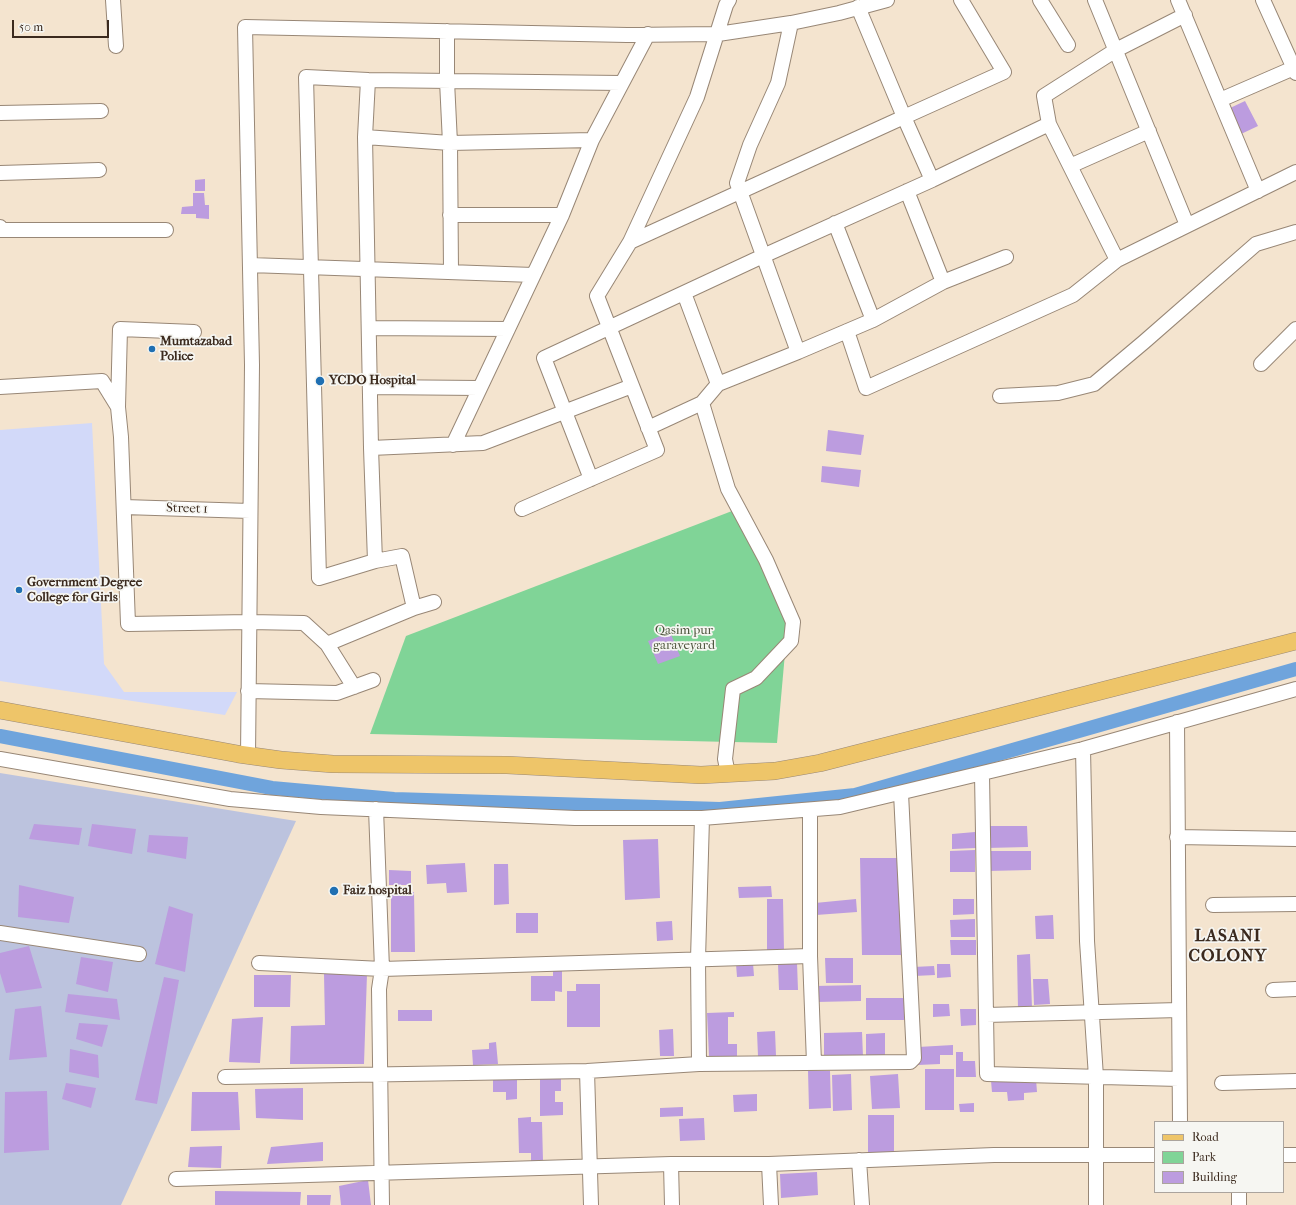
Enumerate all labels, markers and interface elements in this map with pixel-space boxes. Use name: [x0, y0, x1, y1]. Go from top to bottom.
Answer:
scale bar: [14, 12, 111, 38]
text: 50 m: [19, 20, 43, 34]
place label: Mumtazabad Police: [160, 334, 232, 365]
marker: Mumtazabad Police: [147, 344, 157, 354]
place label: YCDO Hospital: [329, 373, 416, 389]
marker: YCDO Hospital: [314, 375, 326, 387]
street label: Street 1: [166, 500, 208, 518]
place label: Government Degree College for Girls: [27, 575, 142, 606]
marker: Government Degree College for Girls: [14, 585, 24, 595]
park label: Qasim pur garaveyard: [653, 623, 715, 654]
place label: Faiz hospital: [343, 883, 412, 899]
marker: Faiz hospital: [328, 885, 340, 897]
district label: LASANI COLONY: [1189, 927, 1267, 967]
legend: [1154, 1121, 1284, 1193]
text: Road: [1192, 1130, 1219, 1144]
text: Park: [1192, 1150, 1216, 1164]
text: Building: [1192, 1170, 1237, 1184]

